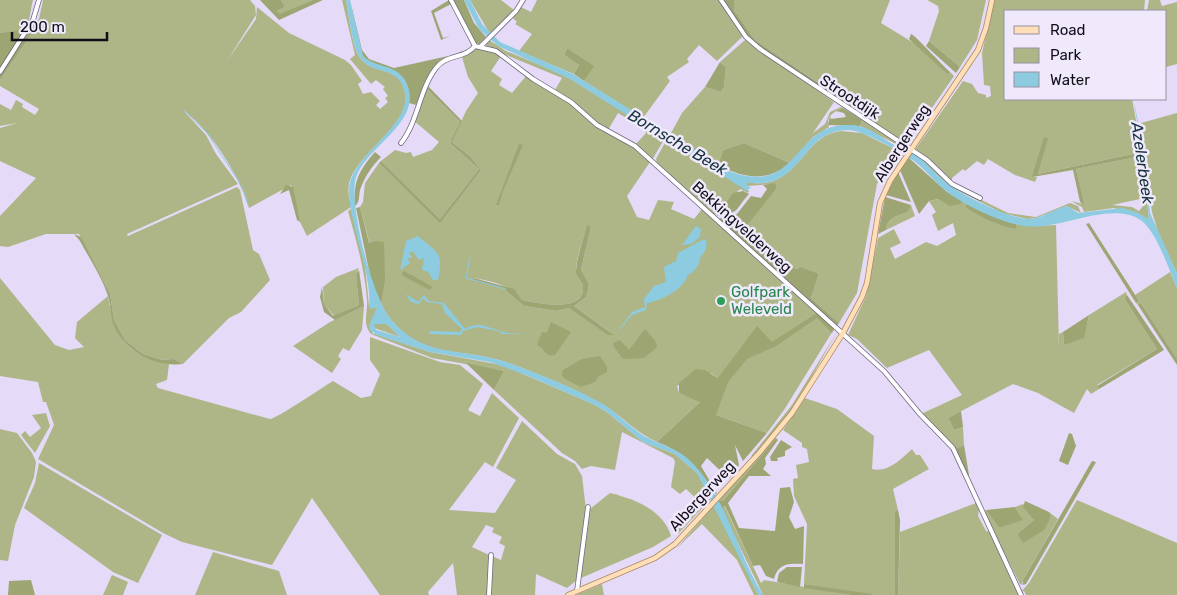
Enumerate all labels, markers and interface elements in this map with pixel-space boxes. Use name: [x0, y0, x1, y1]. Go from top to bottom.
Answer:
scale bar: [12, 10, 108, 42]
legend: [1004, 10, 1167, 100]
text: 200 m: [20, 18, 65, 36]
text: Road: [1050, 21, 1086, 39]
text: Park: [1050, 46, 1081, 64]
street label: Strootdijk: [817, 71, 884, 123]
text: Water: [1050, 71, 1090, 89]
street label: Albergerweg: [870, 101, 934, 185]
water label: Bornsche Beek: [625, 105, 731, 180]
water label: Azelerbeek: [1127, 120, 1158, 206]
street label: Bekkingvelderweg: [688, 178, 796, 276]
place label: Golfpark Weleveld: [731, 283, 792, 318]
marker: Golfpark Weleveld: [715, 295, 727, 307]
street label: Albergerweg: [665, 457, 739, 535]

